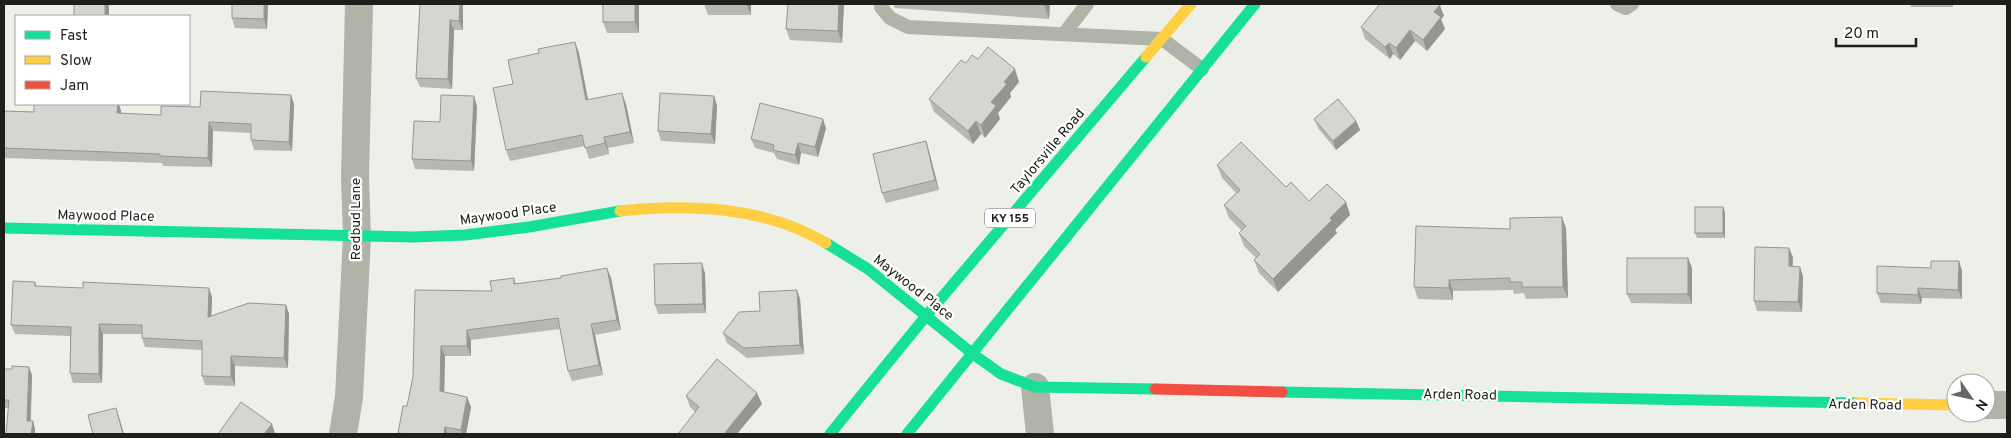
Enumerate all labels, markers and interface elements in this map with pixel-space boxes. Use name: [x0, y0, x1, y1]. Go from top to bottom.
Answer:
legend: [15, 15, 190, 105]
scale bar: [1836, 15, 1916, 47]
text: 20 m: [1844, 25, 1879, 44]
text: Fast: [60, 27, 88, 46]
text: Slow: [60, 52, 92, 71]
text: Jam: [60, 77, 89, 96]
street label: Taylorsville Road: [1007, 106, 1089, 198]
street label: Redbud Lane: [348, 178, 365, 260]
street label: Maywood Place: [459, 199, 558, 230]
street label: Maywood Place: [57, 207, 155, 226]
road number: KY 155: [985, 208, 1035, 228]
street label: Maywood Place: [869, 252, 957, 325]
north arrow: [1946, 373, 1996, 423]
street label: Arden Road: [1423, 386, 1497, 405]
street label: Arden Road: [1828, 396, 1902, 415]
text: N: [1971, 396, 1990, 413]

